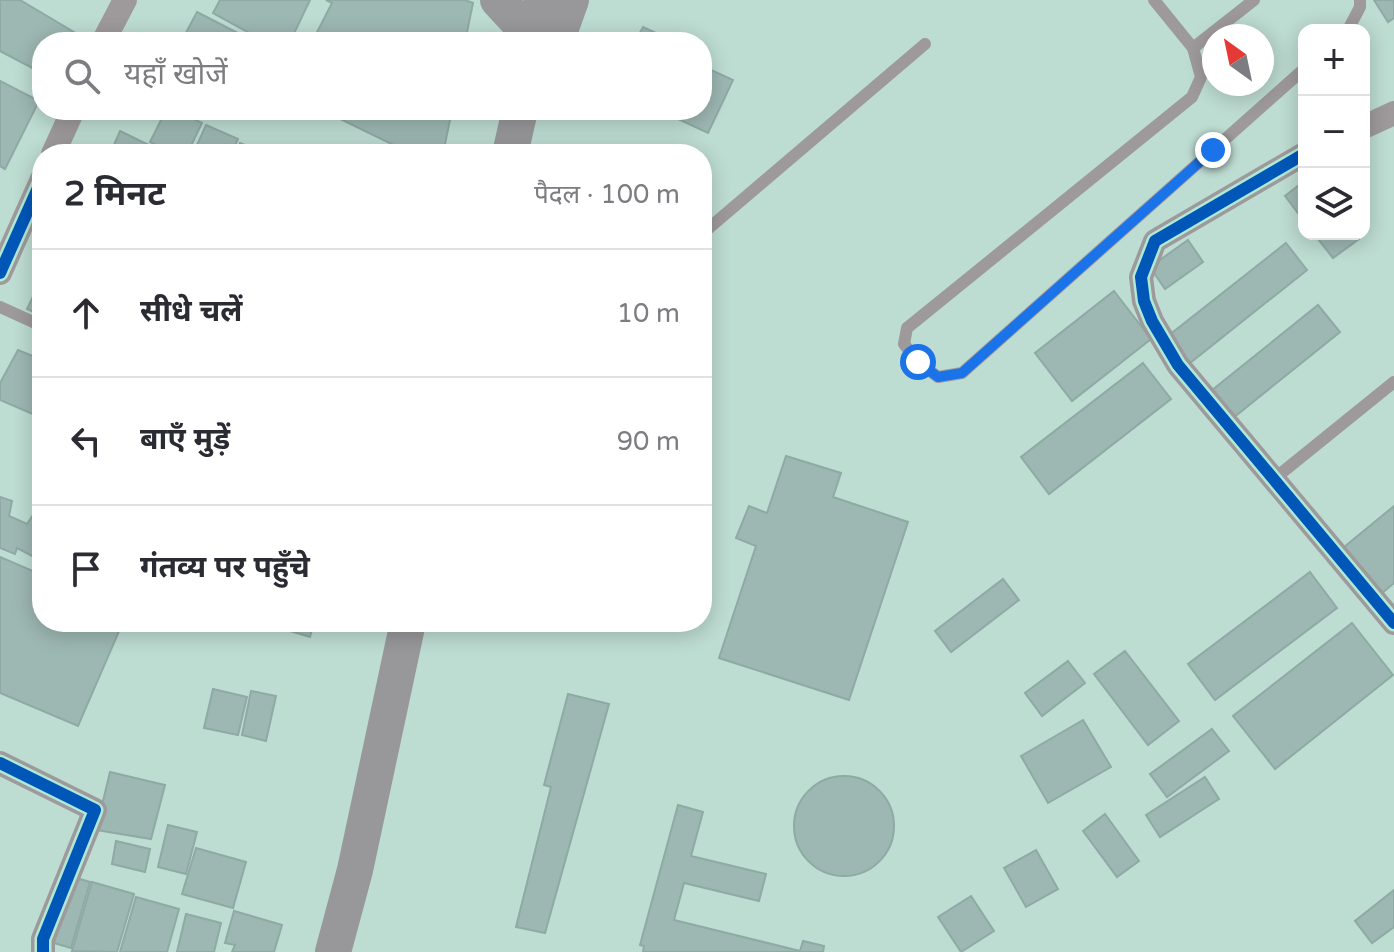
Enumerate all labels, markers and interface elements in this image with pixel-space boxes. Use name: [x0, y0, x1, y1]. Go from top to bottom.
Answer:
north arrow: [1202, 24, 1274, 96]
map controls: [1298, 24, 1370, 240]
button: +: [1298, 24, 1370, 96]
search box: [32, 32, 712, 120]
icon: search: [60, 54, 104, 98]
text: यहाँ खोजें: [124, 56, 227, 93]
button: −: [1298, 96, 1370, 168]
route end: [1195, 132, 1231, 168]
button: layers: [1298, 168, 1370, 240]
text: 2 मिनट: [64, 174, 166, 215]
text: पैदल · 100 m: [534, 179, 680, 210]
icon: ahead: [64, 291, 108, 335]
text: सीधे चलें: [140, 293, 242, 330]
text: 10 m: [617, 298, 680, 329]
route start: [900, 344, 936, 380]
icon: left: [64, 419, 108, 463]
text: बाएँ मुड़ें: [140, 421, 230, 458]
text: 90 m: [617, 426, 680, 457]
icon: arrive: [64, 547, 108, 591]
text: गंतव्य पर पहुँचे: [140, 549, 310, 586]

